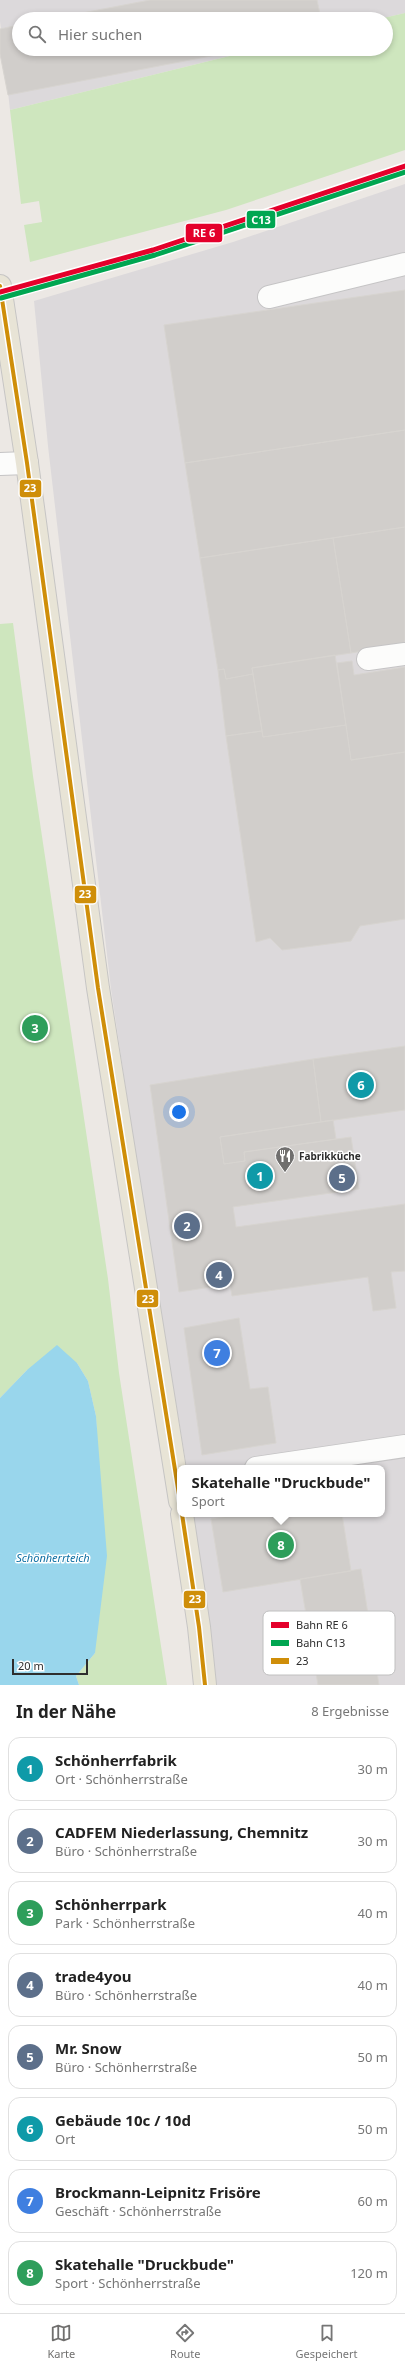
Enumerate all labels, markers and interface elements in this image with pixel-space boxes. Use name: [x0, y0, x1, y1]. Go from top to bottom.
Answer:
search box: [12, 12, 393, 56]
icon: search: [26, 23, 48, 45]
text: Hier suchen: [58, 24, 142, 44]
line badge: C13: [246, 210, 276, 229]
text: C13: [251, 212, 271, 227]
line badge: RE 6: [185, 223, 223, 243]
text: RE 6: [193, 225, 215, 240]
line badge: 23: [19, 479, 42, 498]
text: 23: [24, 480, 36, 495]
line badge: 23: [74, 885, 97, 904]
text: 23: [79, 886, 91, 901]
pin: 3: [22, 1013, 48, 1043]
pin: 6: [348, 1070, 374, 1100]
your location: [169, 1102, 189, 1122]
restaurant icon: Fabrikküche: [274, 1145, 296, 1173]
place label: Fabrikküche: [299, 1149, 361, 1163]
pin: 1: [247, 1161, 273, 1191]
pin: 5: [329, 1163, 355, 1193]
pin: 2: [174, 1211, 200, 1241]
pin: 4: [206, 1260, 232, 1290]
line badge: 23: [136, 1289, 159, 1308]
text: 23: [142, 1291, 154, 1306]
pin: 7: [204, 1338, 230, 1368]
popup: [177, 1465, 385, 1517]
text: Skatehalle "Druckbude": [192, 1472, 370, 1492]
text: Sport: [192, 1492, 225, 1510]
pin: 8: [268, 1530, 294, 1560]
water label: Schönherrteich: [16, 1550, 90, 1565]
line badge: 23: [183, 1590, 206, 1609]
text: 23: [189, 1591, 201, 1606]
legend: [263, 1611, 395, 1675]
text: Bahn RE 6: [296, 1617, 348, 1632]
text: Bahn C13: [296, 1635, 345, 1650]
text: 23: [296, 1653, 309, 1668]
scale bar: [12, 1657, 88, 1676]
text: 20 m: [18, 1658, 44, 1673]
text: In der Nähe: [16, 1700, 116, 1723]
text: 8 Ergebnisse: [311, 1702, 389, 1720]
text: Schönherrfabrik: [55, 1750, 177, 1770]
text: 1: [26, 1760, 34, 1778]
text: 30 m: [358, 1760, 388, 1778]
text: Ort · Schönherrstraße: [55, 1770, 188, 1788]
text: CADFEM Niederlassung, Chemnitz: [55, 1822, 308, 1842]
text: 2: [26, 1832, 34, 1850]
text: 30 m: [358, 1832, 388, 1850]
text: Büro · Schönherrstraße: [55, 1842, 197, 1860]
text: Schönherrpark: [55, 1894, 166, 1914]
text: 3: [26, 1904, 34, 1922]
text: 40 m: [358, 1904, 388, 1922]
text: Park · Schönherrstraße: [55, 1914, 195, 1932]
text: trade4you: [55, 1966, 132, 1986]
text: 4: [26, 1976, 34, 1994]
text: 40 m: [358, 1976, 388, 1994]
text: Büro · Schönherrstraße: [55, 1986, 197, 2004]
text: Mr. Snow: [55, 2038, 122, 2058]
text: 5: [26, 2048, 34, 2066]
text: 50 m: [358, 2048, 388, 2066]
text: Büro · Schönherrstraße: [55, 2058, 197, 2076]
text: Gebäude 10c / 10d: [55, 2110, 191, 2130]
text: 6: [26, 2120, 34, 2138]
text: 50 m: [358, 2120, 388, 2138]
text: Ort: [55, 2130, 75, 2148]
text: Brockmann-Leipnitz Frisöre: [55, 2182, 261, 2202]
text: 7: [26, 2192, 34, 2210]
text: 60 m: [358, 2192, 388, 2210]
text: Geschäft · Schönherrstraße: [55, 2202, 221, 2220]
text: Skatehalle "Druckbude": [55, 2254, 234, 2274]
text: 8: [26, 2264, 34, 2282]
text: 120 m: [350, 2264, 388, 2282]
text: Sport · Schönherrstraße: [55, 2274, 201, 2292]
tab: Karte: [47, 2322, 75, 2361]
tab: Route: [170, 2322, 201, 2361]
tab: Gespeichert: [295, 2322, 358, 2361]

